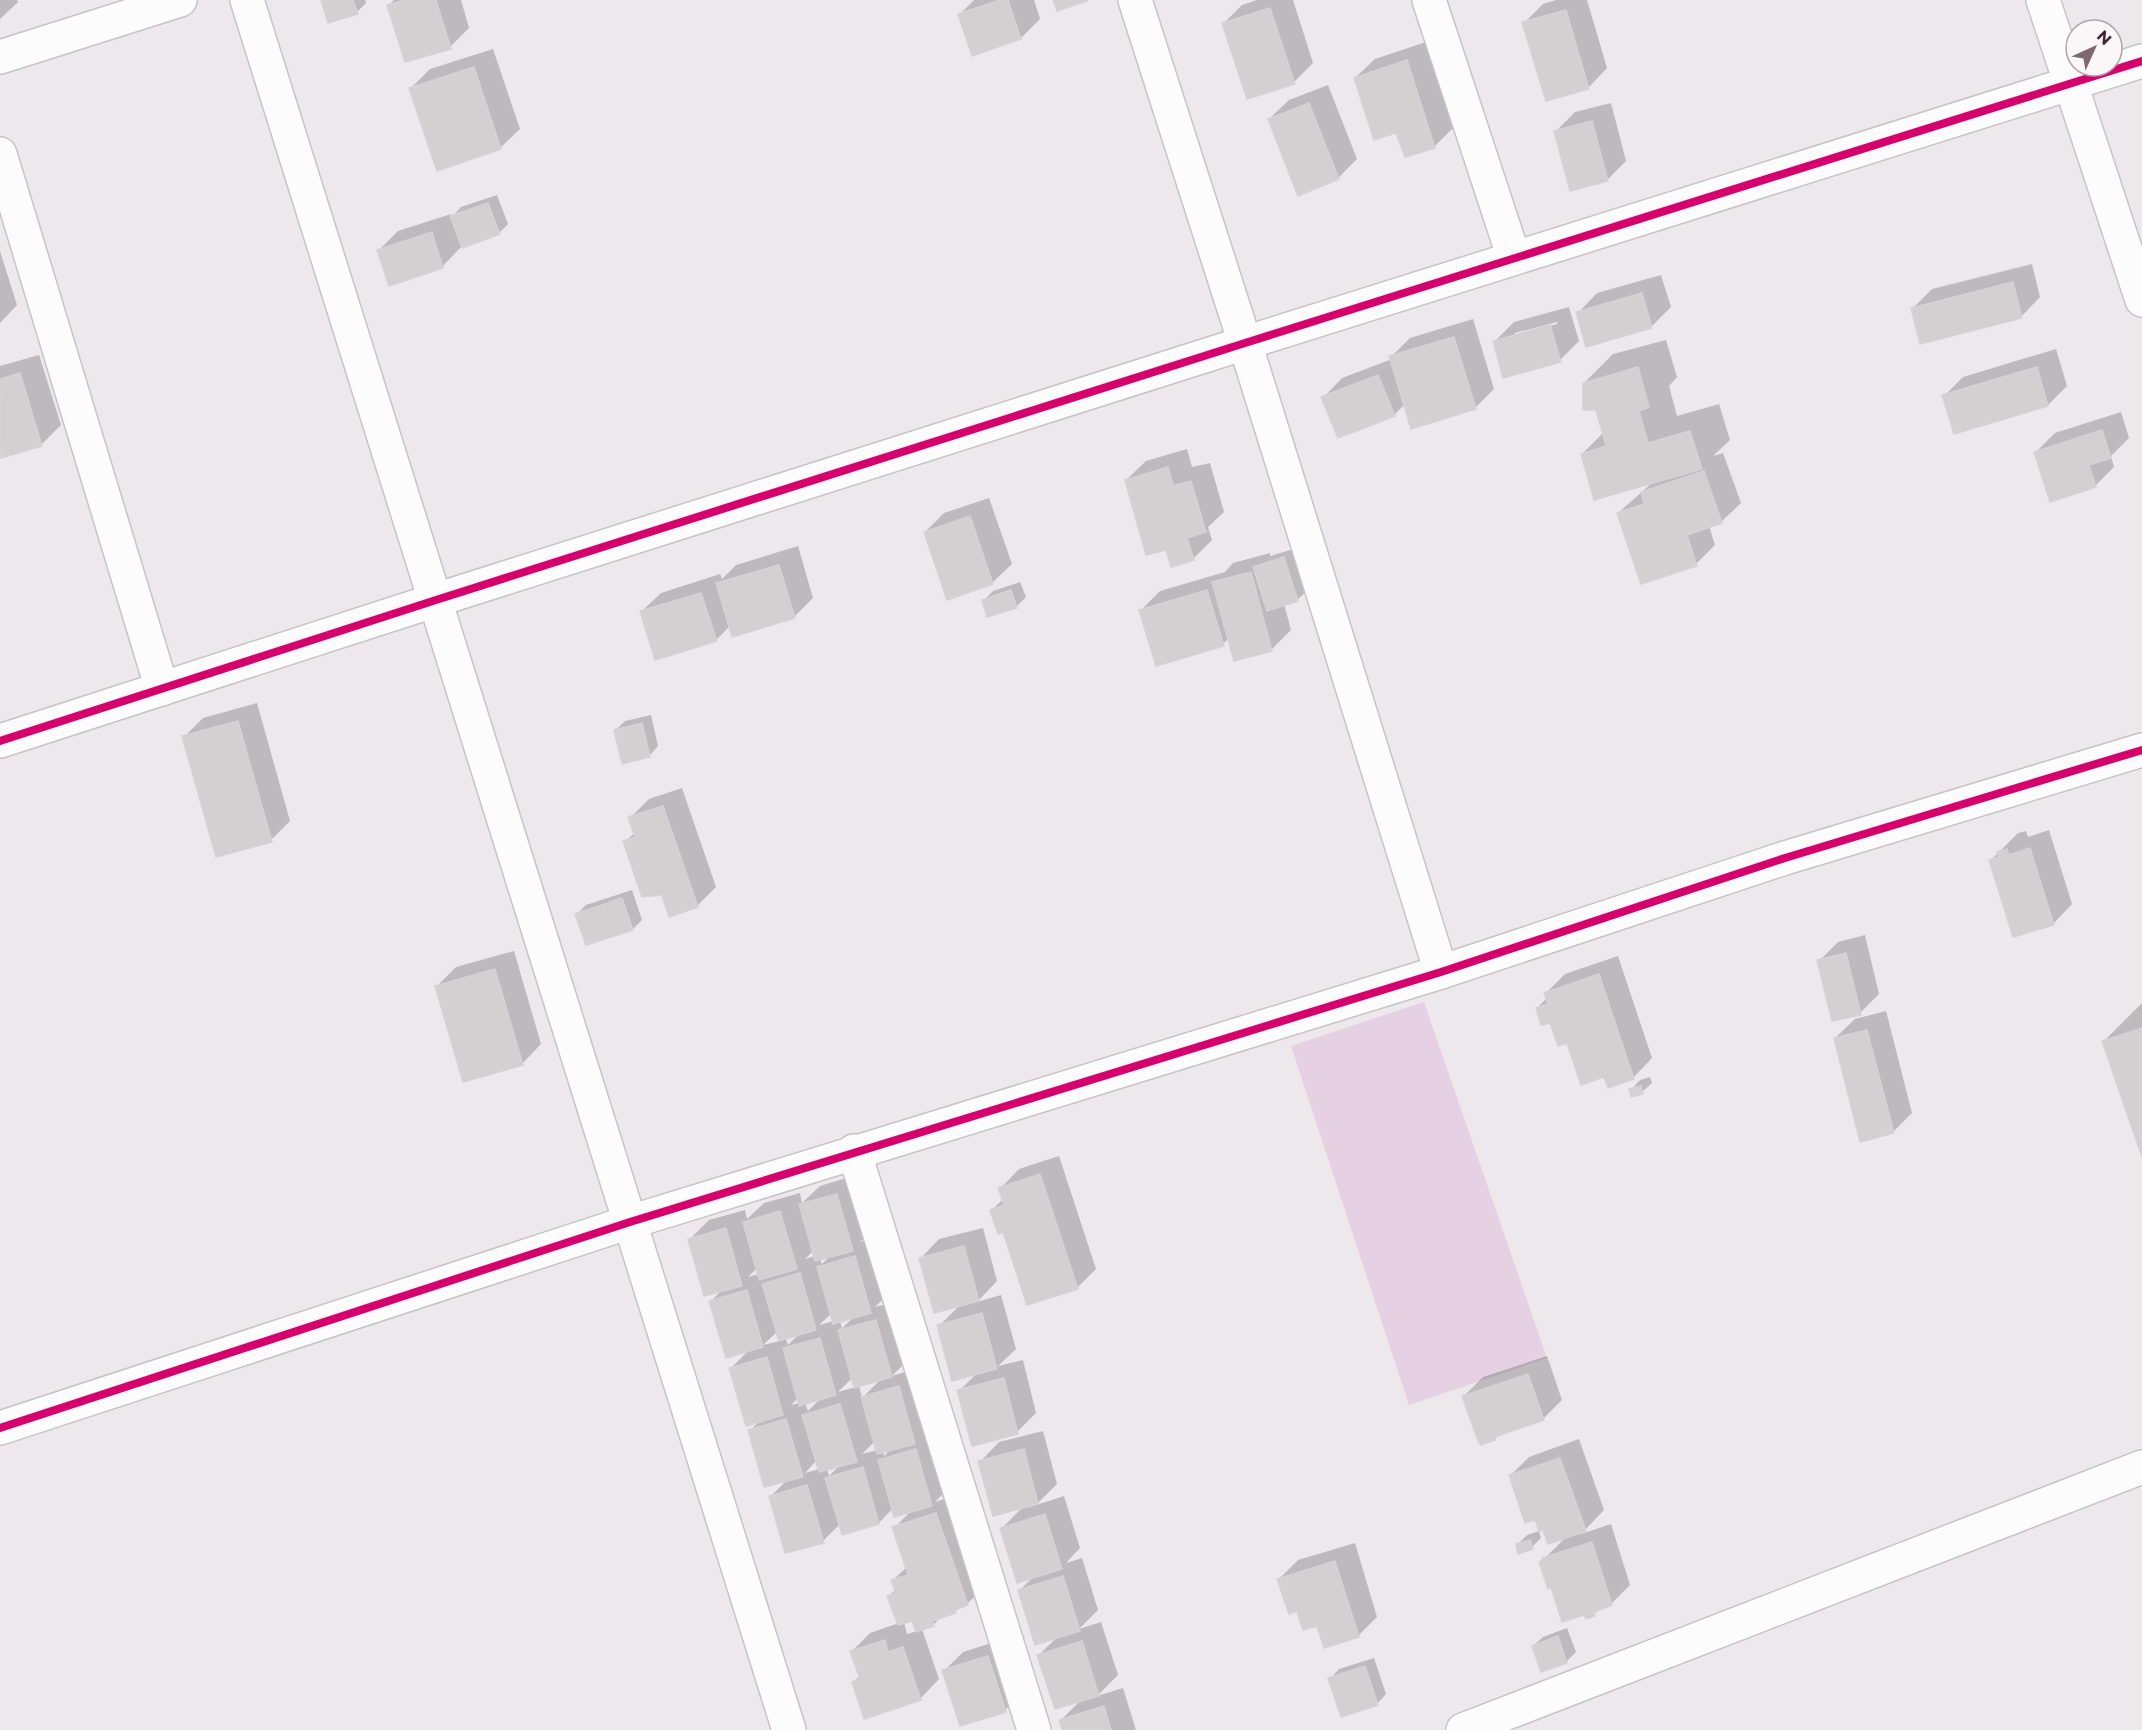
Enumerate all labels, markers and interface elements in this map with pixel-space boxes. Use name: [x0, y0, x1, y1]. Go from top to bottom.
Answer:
north arrow: [2064, 18, 2124, 78]
text: N: [2093, 26, 2116, 49]

